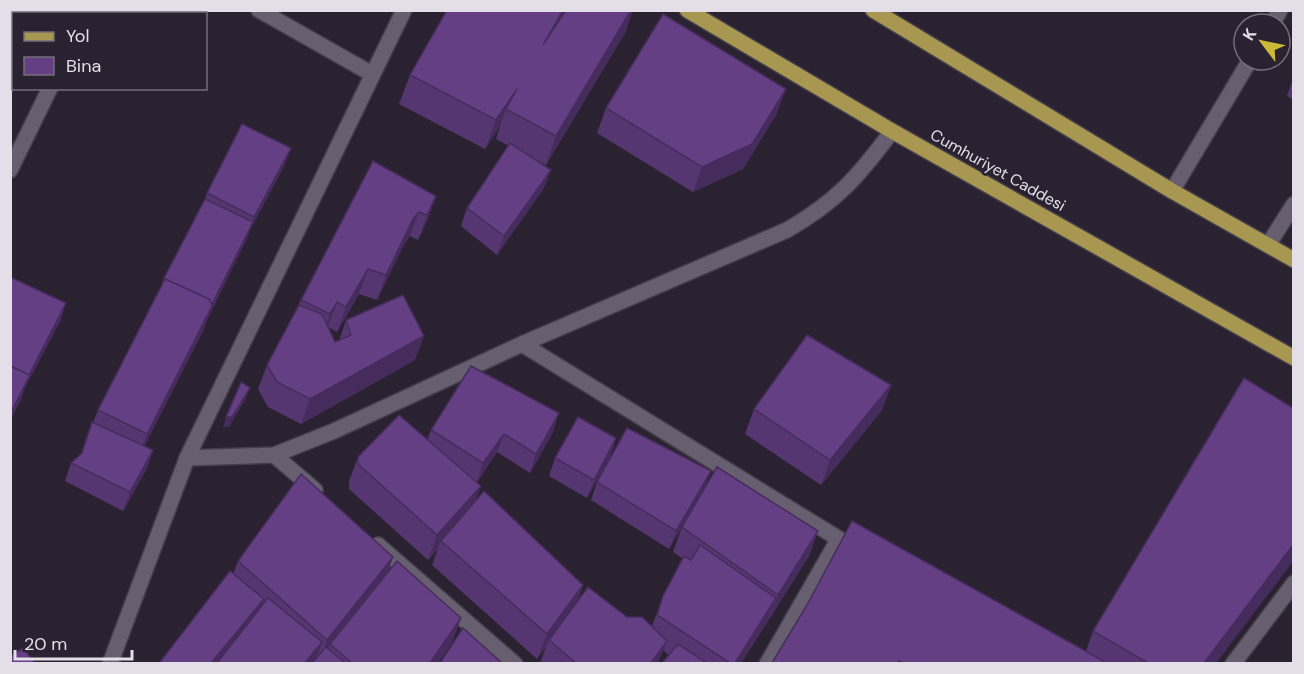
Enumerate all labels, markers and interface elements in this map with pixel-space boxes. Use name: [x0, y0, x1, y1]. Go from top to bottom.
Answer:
legend: [12, 12, 207, 90]
north arrow: [1232, 12, 1292, 72]
text: Yol: [66, 24, 90, 48]
text: K: [1238, 24, 1262, 44]
text: Bina: [66, 54, 101, 78]
street label: Cumhuriyet Caddesi: [927, 124, 1069, 216]
scale bar: [15, 623, 132, 661]
text: 20 m: [24, 632, 67, 656]

